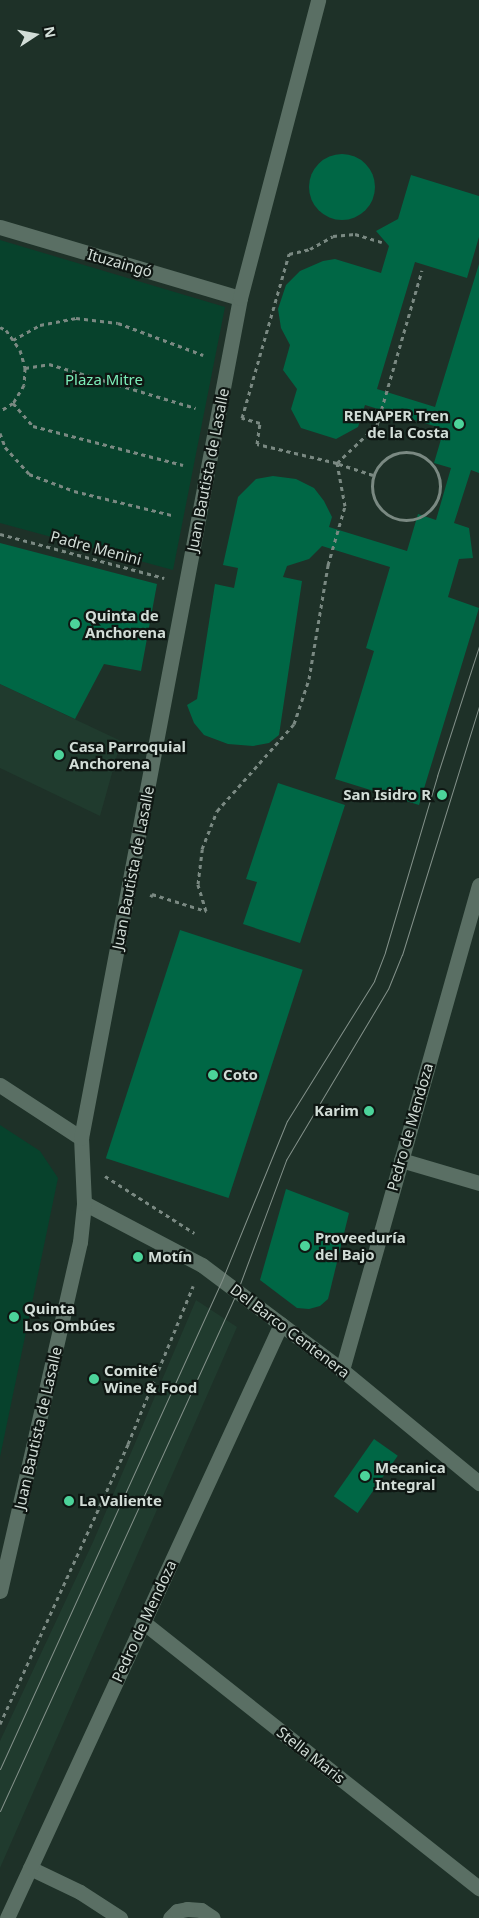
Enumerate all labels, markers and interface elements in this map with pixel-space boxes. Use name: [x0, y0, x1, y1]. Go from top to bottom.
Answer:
north arrow: [10, 10, 60, 60]
text: N: [40, 25, 61, 39]
street label: Ituzaingó: [85, 245, 155, 281]
park label: Plaza Mitre: [65, 371, 143, 389]
street label: Juan Bautista de Lasalle: [183, 387, 233, 553]
place label: RENAPER Tren de la Costa: [344, 406, 449, 441]
marker: RENAPER Tren de la Costa: [453, 418, 465, 430]
street label: Padre Menini: [49, 527, 143, 569]
place label: Quinta de Anchorena: [85, 606, 166, 641]
marker: Quinta de Anchorena: [69, 618, 81, 630]
place label: Casa Parroquial Anchorena: [69, 737, 186, 772]
marker: Casa Parroquial Anchorena: [53, 749, 65, 761]
street label: Juan Bautista de Lasalle: [108, 785, 158, 951]
place label: San Isidro R: [343, 786, 431, 804]
marker: San Isidro R: [435, 788, 449, 802]
street label: Pedro de Mendoza: [383, 1061, 437, 1193]
place label: Coto: [223, 1066, 258, 1084]
marker: Coto: [207, 1069, 219, 1081]
place label: Karim: [314, 1102, 359, 1120]
marker: Karim: [363, 1105, 375, 1117]
place label: Proveeduría del Bajo: [315, 1228, 406, 1263]
marker: Proveeduría del Bajo: [299, 1240, 311, 1252]
place label: Motín: [148, 1248, 192, 1266]
marker: Motín: [132, 1251, 144, 1263]
street label: Del Barco Centenera: [227, 1280, 353, 1382]
place label: Quinta Los Ombúes: [24, 1299, 115, 1334]
marker: Quinta Los Ombúes: [8, 1311, 20, 1323]
street label: Juan Bautista de Lasalle: [11, 1345, 65, 1511]
place label: Comité Wine & Food: [104, 1361, 197, 1396]
marker: Comité Wine & Food: [88, 1373, 100, 1385]
place label: Mecanica Integral: [375, 1458, 446, 1493]
marker: Mecanica Integral: [359, 1470, 371, 1482]
place label: La Valiente: [79, 1492, 162, 1510]
marker: La Valiente: [63, 1495, 75, 1507]
street label: Pedro de Mendoza: [108, 1557, 180, 1685]
street label: Stella Maris: [273, 1723, 349, 1787]

